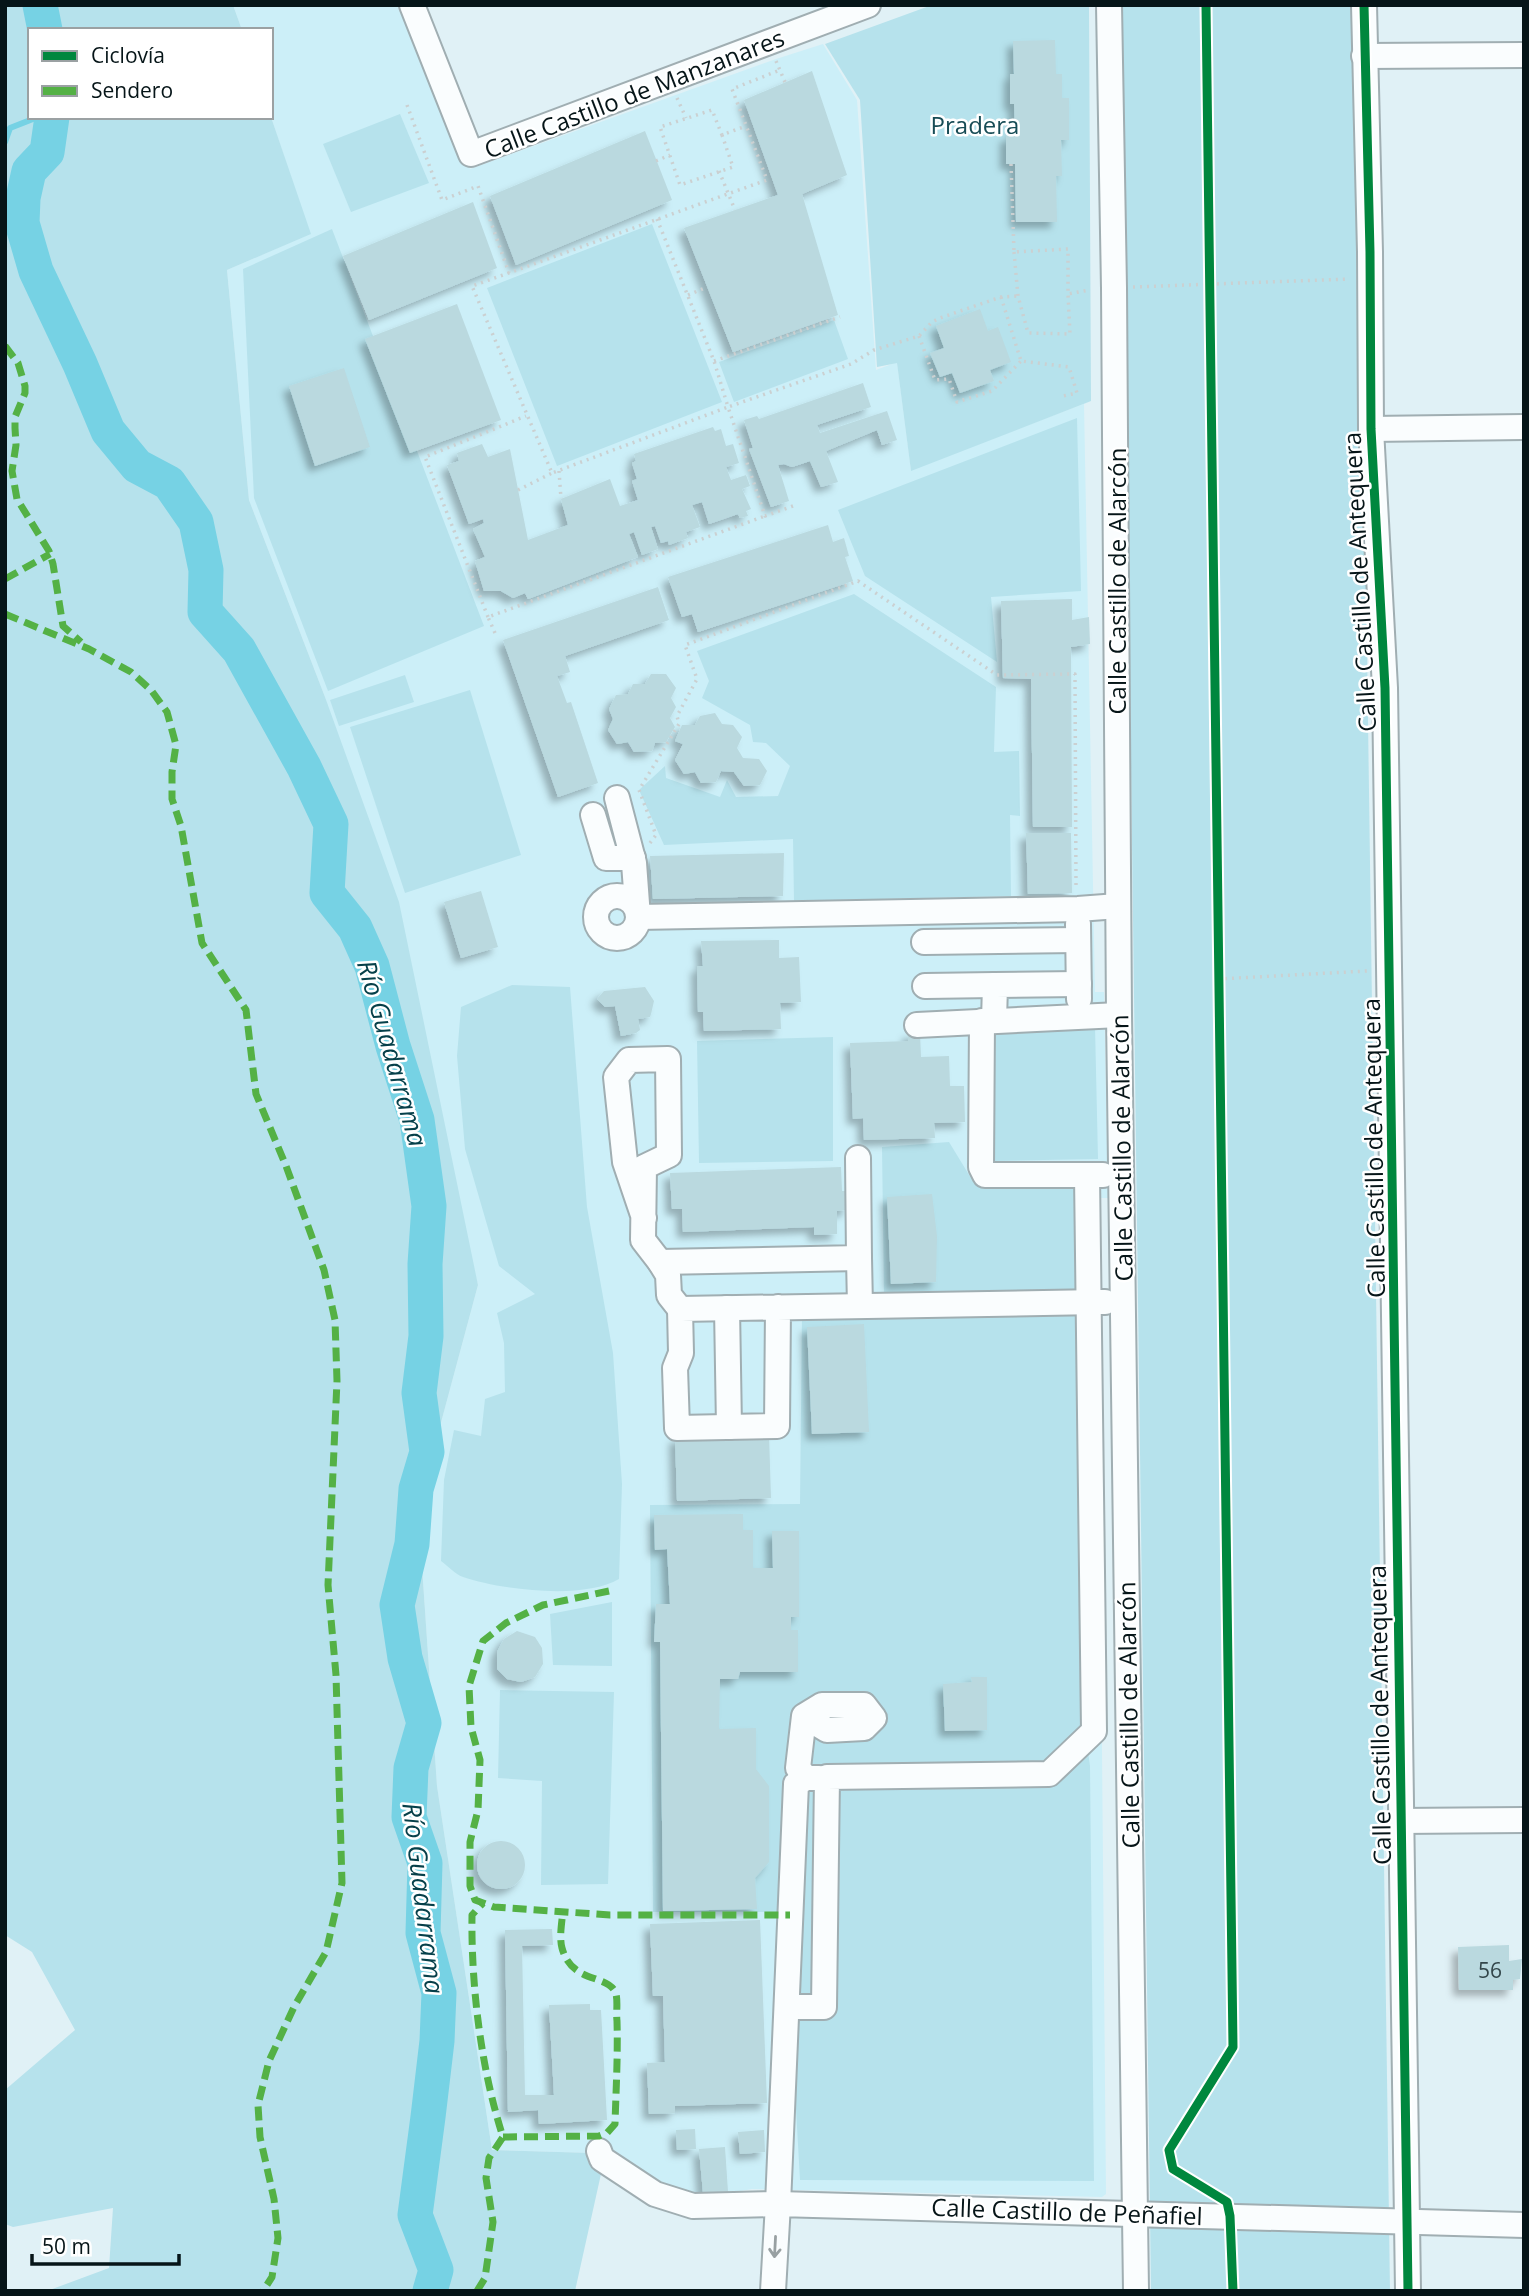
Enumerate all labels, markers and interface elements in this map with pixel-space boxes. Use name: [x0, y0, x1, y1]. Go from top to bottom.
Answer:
street label: Calle Castillo de Manzanares: [479, 20, 789, 166]
legend: [28, 28, 273, 119]
text: Ciclovía: [91, 41, 165, 69]
text: Sendero: [91, 76, 173, 104]
park label: Pradera: [931, 108, 1019, 141]
street label: Calle Castillo de Antequera: [1335, 431, 1383, 733]
street label: Calle Castillo de Alarcón: [1100, 448, 1133, 715]
water label: Río Guadarrama: [349, 956, 437, 1151]
street label: Calle Castillo de Antequera: [1354, 998, 1392, 1298]
street label: Calle Castillo de Alarcón: [1102, 1014, 1140, 1282]
street label: Calle Castillo de Antequera: [1360, 1565, 1398, 1865]
street label: Calle Castillo de Alarcón: [1109, 1581, 1147, 1849]
water label: Río Guadarrama: [394, 1800, 454, 1996]
house number: 56: [1478, 1956, 1502, 1984]
street label: Calle Castillo de Peñafiel: [931, 2190, 1203, 2232]
scale bar: [32, 2222, 178, 2266]
text: 50 m: [42, 2232, 91, 2260]
one-way arrow: [769, 2235, 782, 2258]

